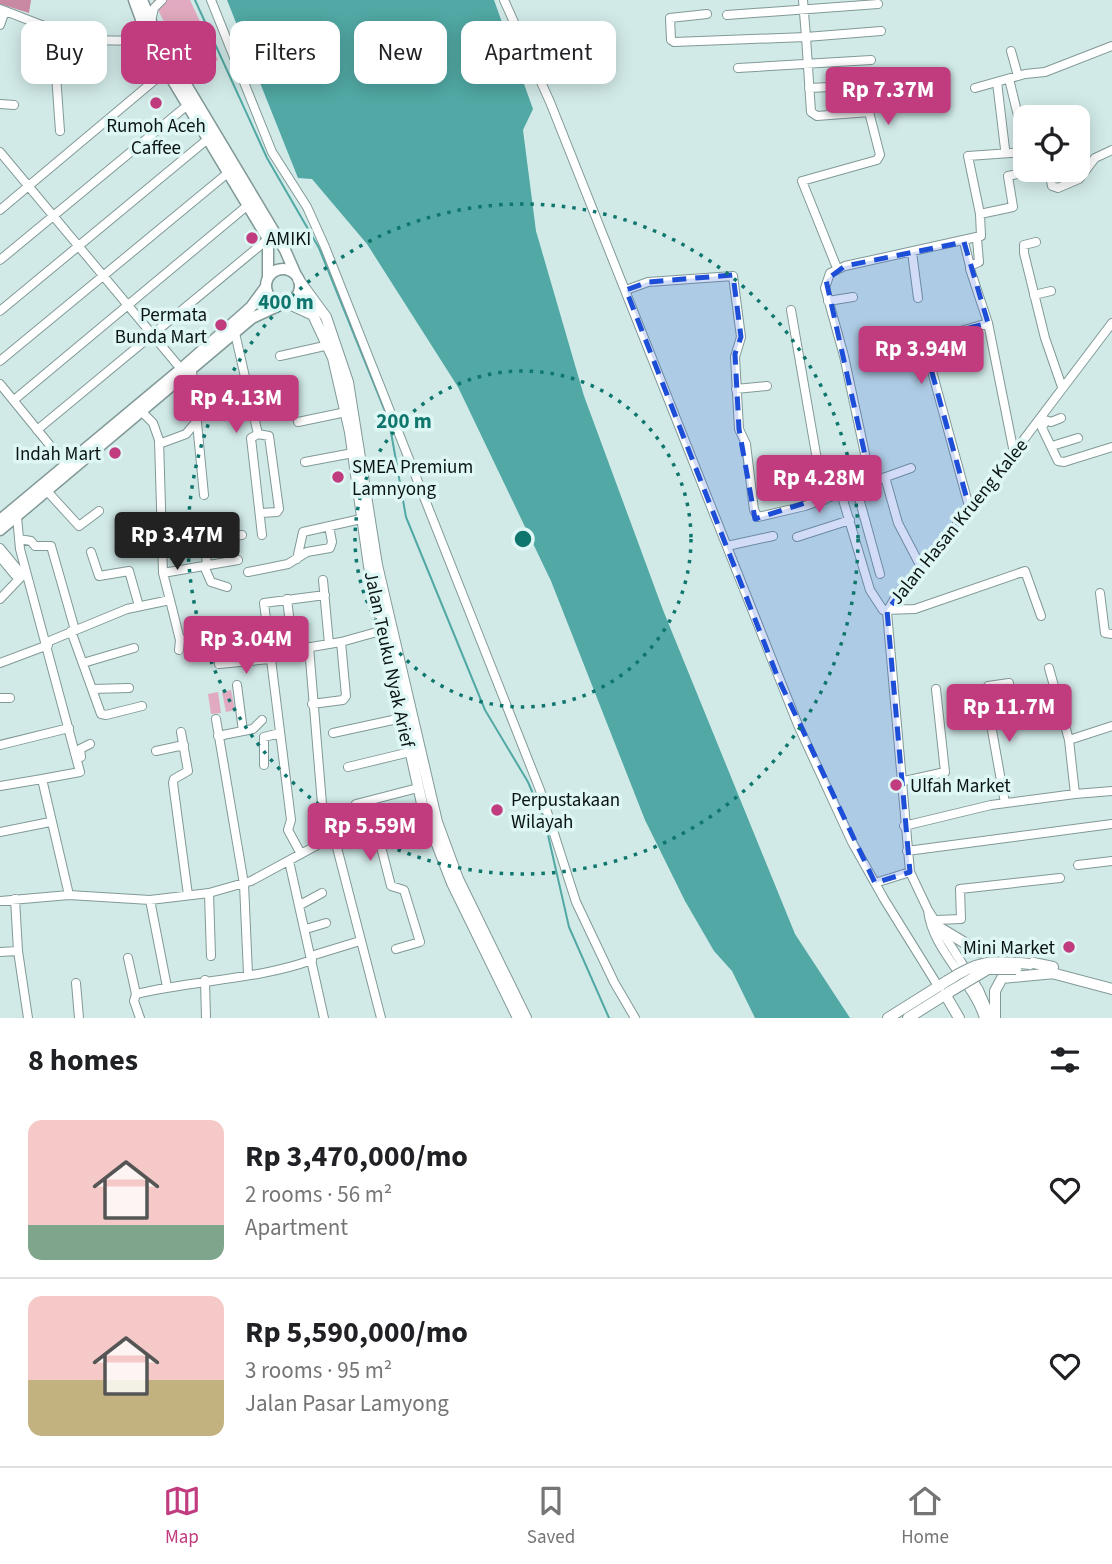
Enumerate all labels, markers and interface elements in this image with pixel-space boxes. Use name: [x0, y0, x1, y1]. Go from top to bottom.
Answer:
chip: Buy: [21, 21, 107, 84]
chip: Rent: [121, 21, 216, 84]
chip: Filters: [230, 21, 340, 84]
chip: New: [354, 21, 447, 84]
chip: Apartment: [461, 21, 616, 84]
pin: Rp 7.37M: [816, 68, 960, 127]
text: Rp 7.37M: [842, 73, 934, 106]
marker: Rumoh Aceh Caffee: [148, 95, 164, 111]
map controls: [1013, 105, 1090, 182]
button: locate: [1013, 105, 1090, 182]
place label: Rumoh Aceh Caffee: [106, 113, 206, 162]
place label: AMIKI: [266, 226, 311, 253]
marker: AMIKI: [244, 230, 260, 246]
text: 400 m: [258, 287, 314, 317]
place label: Permata Bunda Mart: [115, 302, 208, 351]
marker: Permata Bunda Mart: [213, 317, 229, 333]
pin: Rp 3.94M: [849, 326, 993, 386]
text: Rp 3.94M: [875, 332, 967, 365]
pin: Rp 4.13M: [164, 376, 308, 435]
text: Rp 4.13M: [190, 381, 282, 414]
text: 200 m: [376, 406, 432, 436]
street label: Jalan Hasan Krueng Kalee: [884, 433, 1035, 611]
place label: Indah Mart: [15, 441, 102, 468]
marker: Indah Mart: [107, 445, 123, 461]
place label: SMEA Premium Lamnyong: [352, 454, 473, 503]
pin: Rp 4.28M: [747, 456, 891, 515]
text: Rp 4.28M: [773, 461, 865, 494]
marker: SMEA Premium Lamnyong: [330, 469, 346, 485]
pin: Rp 3.47M: [105, 512, 249, 572]
text: Rp 3.47M: [131, 518, 223, 551]
centre of rings: [511, 527, 535, 551]
street label: Jalan Teuku Nyak Arief: [357, 569, 421, 751]
pin: Rp 3.04M: [174, 616, 318, 676]
text: Rp 3.04M: [200, 622, 292, 655]
pin: Rp 11.7M: [937, 684, 1081, 744]
text: Rp 11.7M: [963, 690, 1055, 723]
place label: Ulfah Market: [910, 773, 1011, 800]
marker: Ulfah Market: [888, 777, 904, 793]
place label: Perpustakaan Wilayah: [511, 787, 620, 836]
marker: Perpustakaan Wilayah: [489, 802, 505, 818]
pin: Rp 5.59M: [298, 804, 442, 863]
text: Rp 5.59M: [324, 809, 416, 842]
place label: Mini Market: [963, 935, 1056, 962]
marker: Mini Market: [1061, 939, 1077, 955]
text: 8 homes: [28, 1039, 138, 1082]
icon: filters: [1046, 1041, 1084, 1079]
text: Rp 3,470,000/mo: [245, 1135, 468, 1178]
icon: home: [84, 1148, 168, 1232]
icon: heart: [1046, 1171, 1084, 1209]
text: 2 rooms · 56 m²: [245, 1178, 392, 1211]
text: Apartment: [245, 1211, 348, 1244]
text: Rp 5,590,000/mo: [245, 1311, 468, 1354]
icon: home: [84, 1324, 168, 1408]
icon: heart: [1046, 1347, 1084, 1385]
text: 3 rooms · 95 m²: [245, 1354, 392, 1387]
text: Jalan Pasar Lamyong: [245, 1387, 449, 1420]
tab: Map: [163, 1482, 201, 1551]
tab: Saved: [527, 1482, 575, 1551]
tab: Home: [901, 1482, 949, 1551]

